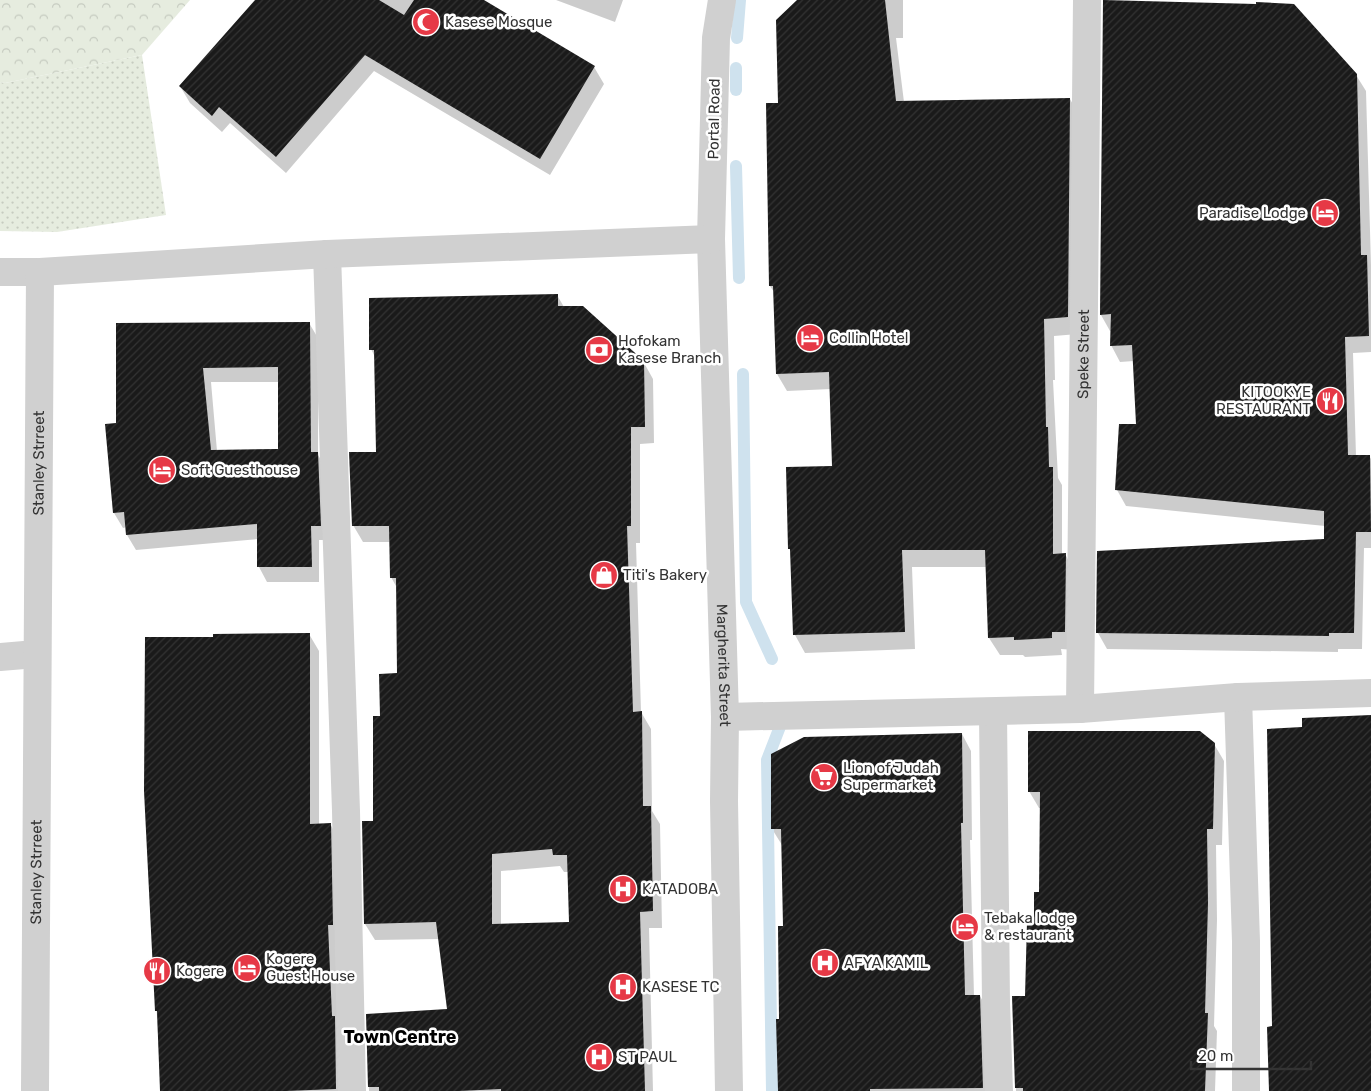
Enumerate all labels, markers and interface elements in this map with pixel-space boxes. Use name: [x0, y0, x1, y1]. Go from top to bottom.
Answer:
mosque icon: Kasese Mosque: [411, 7, 441, 37]
place label: Kasese Mosque: [445, 13, 553, 31]
street label: Portal Road: [704, 78, 724, 160]
hotel icon: Paradise Lodge: [1310, 198, 1340, 228]
place label: Paradise Lodge: [1199, 204, 1306, 222]
street label: Speke Street: [1074, 309, 1093, 399]
hotel icon: Collin Hotel: [795, 323, 825, 353]
place label: Collin Hotel: [829, 329, 908, 347]
place label: Hofokam Kasese Branch: [618, 332, 721, 367]
bank icon: Hofokam Kasese Branch: [584, 335, 614, 365]
place label: KITOOKYE RESTAURANT: [1216, 383, 1311, 418]
restaurant icon: KITOOKYE RESTAURANT: [1315, 386, 1345, 416]
street label: Stanley Strreet: [30, 410, 48, 516]
hotel icon: Soft Guesthouse: [147, 455, 177, 485]
place label: Soft Guesthouse: [181, 461, 298, 479]
shop icon: Titi's Bakery: [589, 560, 619, 590]
place label: Titi's Bakery: [623, 566, 707, 584]
street label: Margherita Street: [713, 604, 734, 727]
place label: Lion of Judah Supermarket: [843, 759, 939, 794]
supermarket icon: Lion of Judah Supermarket: [809, 762, 839, 792]
street label: Stanley Strreet: [27, 819, 46, 925]
hospital icon: KATADOBA: [608, 874, 638, 904]
place label: KATADOBA: [642, 880, 718, 898]
place label: Tebaka lodge & restaurant: [984, 909, 1075, 944]
hotel icon: Tebaka lodge & restaurant: [950, 912, 980, 942]
hospital icon: AFYA KAMIL: [810, 948, 840, 978]
place label: Kogere Guest House: [266, 950, 355, 985]
hotel icon: Kogere Guest House: [232, 953, 262, 983]
place label: AFYA KAMIL: [844, 954, 929, 972]
restaurant icon: Kogere: [142, 956, 172, 986]
place label: Kogere: [176, 962, 225, 980]
hospital icon: KASESE TC: [608, 972, 638, 1002]
place label: KASESE TC: [642, 978, 720, 996]
district label: Town Centre: [344, 1026, 457, 1048]
scale bar: [1191, 1038, 1311, 1070]
hospital icon: ST PAUL: [584, 1042, 614, 1072]
text: 20 m: [1198, 1047, 1233, 1065]
place label: ST PAUL: [618, 1048, 678, 1066]

